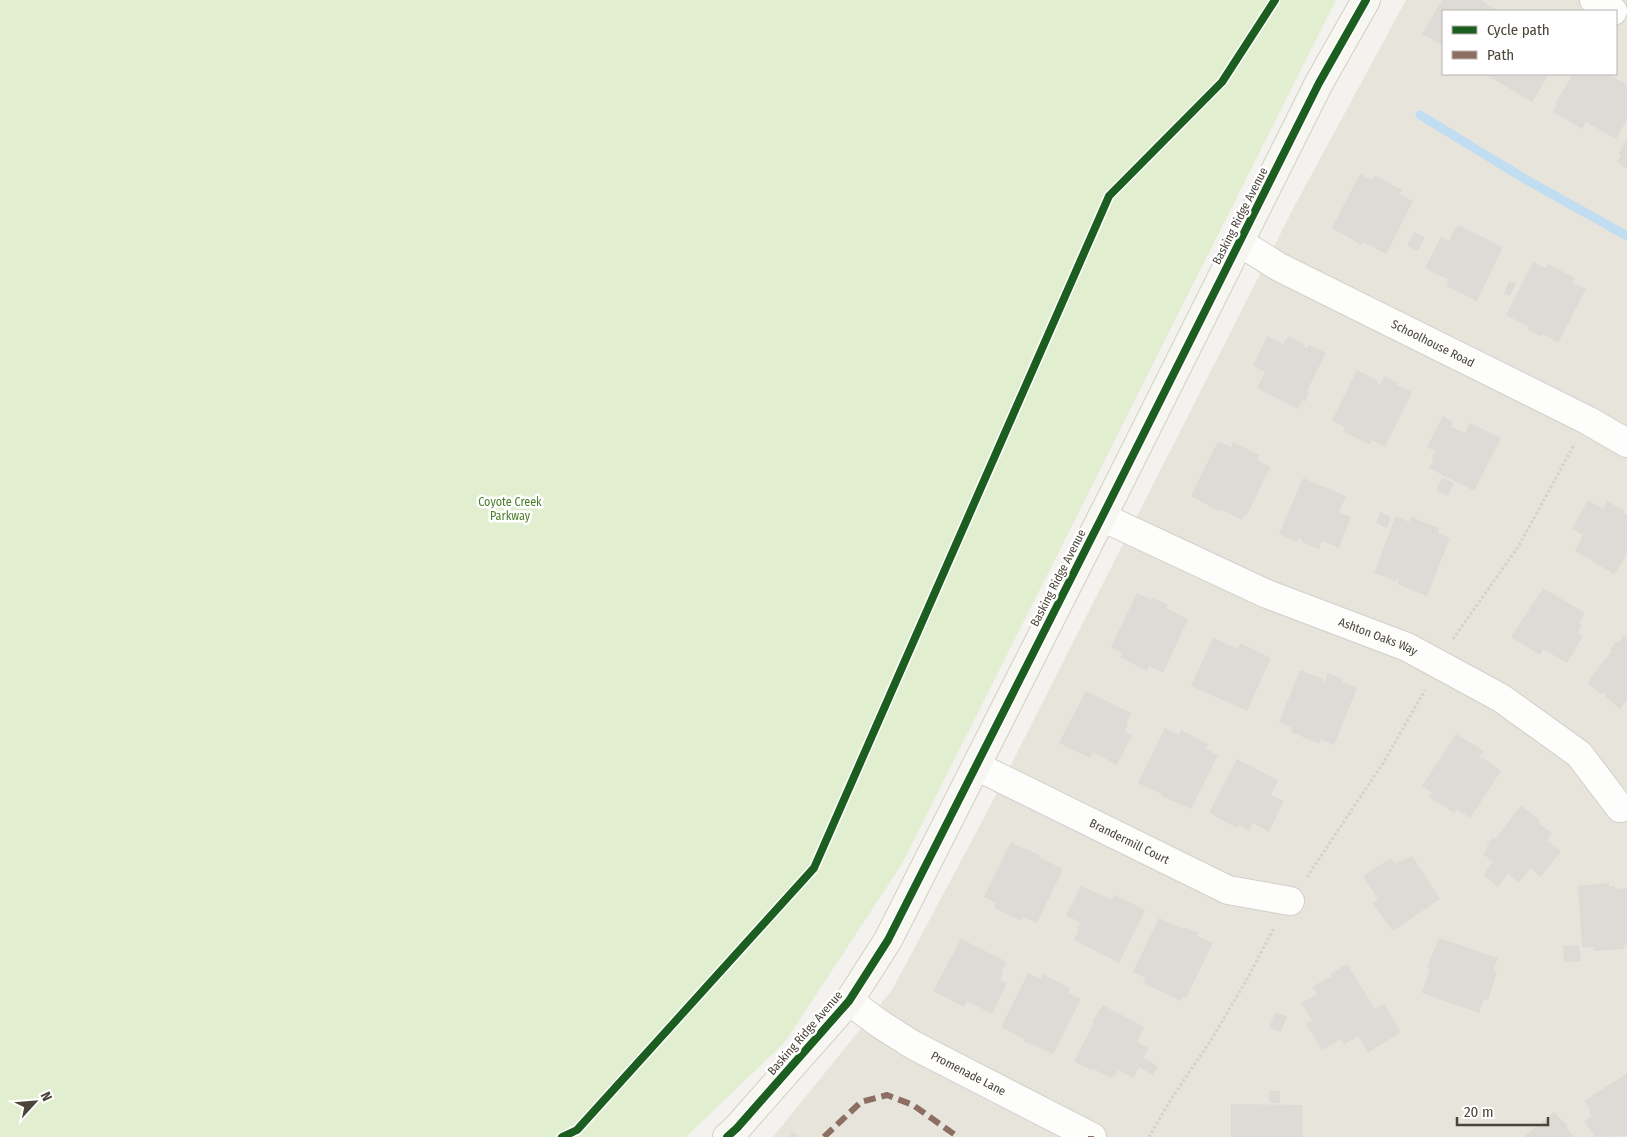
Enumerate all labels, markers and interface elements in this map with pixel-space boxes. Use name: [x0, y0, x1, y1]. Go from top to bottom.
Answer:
legend: [1442, 10, 1617, 75]
text: Cycle path: [1487, 21, 1550, 39]
text: Path: [1487, 46, 1514, 64]
street label: Basking Ridge Avenue: [1209, 165, 1271, 267]
street label: Schoolhouse Road: [1389, 317, 1477, 370]
park label: Coyote Creek Parkway: [478, 495, 542, 523]
street label: Basking Ridge Avenue: [1027, 527, 1089, 629]
street label: Ashton Oaks Way: [1337, 615, 1421, 659]
street label: Brandermill Court: [1087, 816, 1172, 867]
street label: Basking Ridge Avenue: [765, 988, 845, 1078]
street label: Promenade Lane: [929, 1048, 1008, 1099]
north arrow: [10, 1077, 60, 1127]
text: N: [37, 1089, 56, 1104]
scale bar: [1457, 1094, 1548, 1126]
text: 20 m: [1464, 1103, 1494, 1121]

